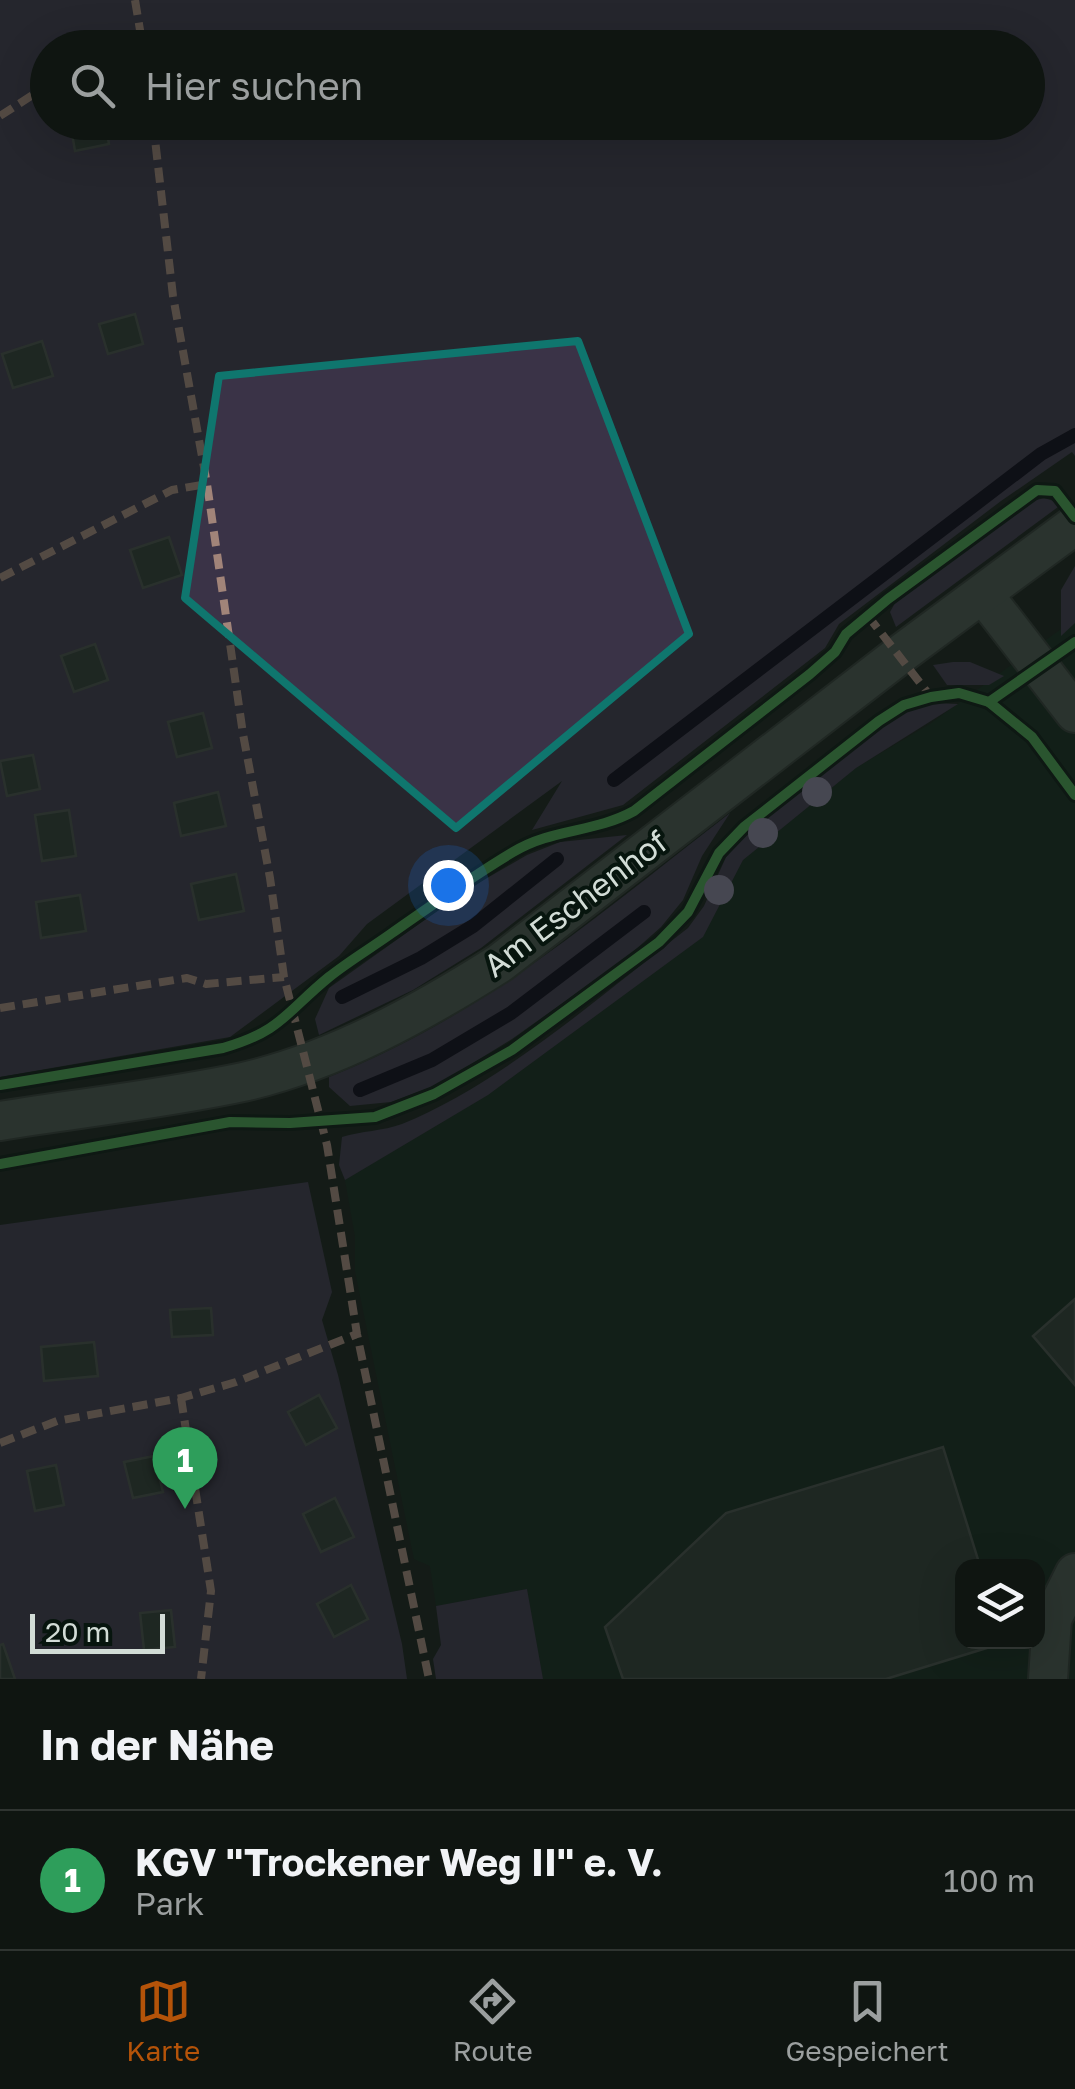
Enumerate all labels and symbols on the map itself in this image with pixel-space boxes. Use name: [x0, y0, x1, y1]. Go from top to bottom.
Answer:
street label: Am Eschenhof: [476, 821, 674, 984]
your location: [423, 860, 474, 911]
pin: 1: [152, 1426, 218, 1509]
scale bar: [30, 1609, 165, 1654]

